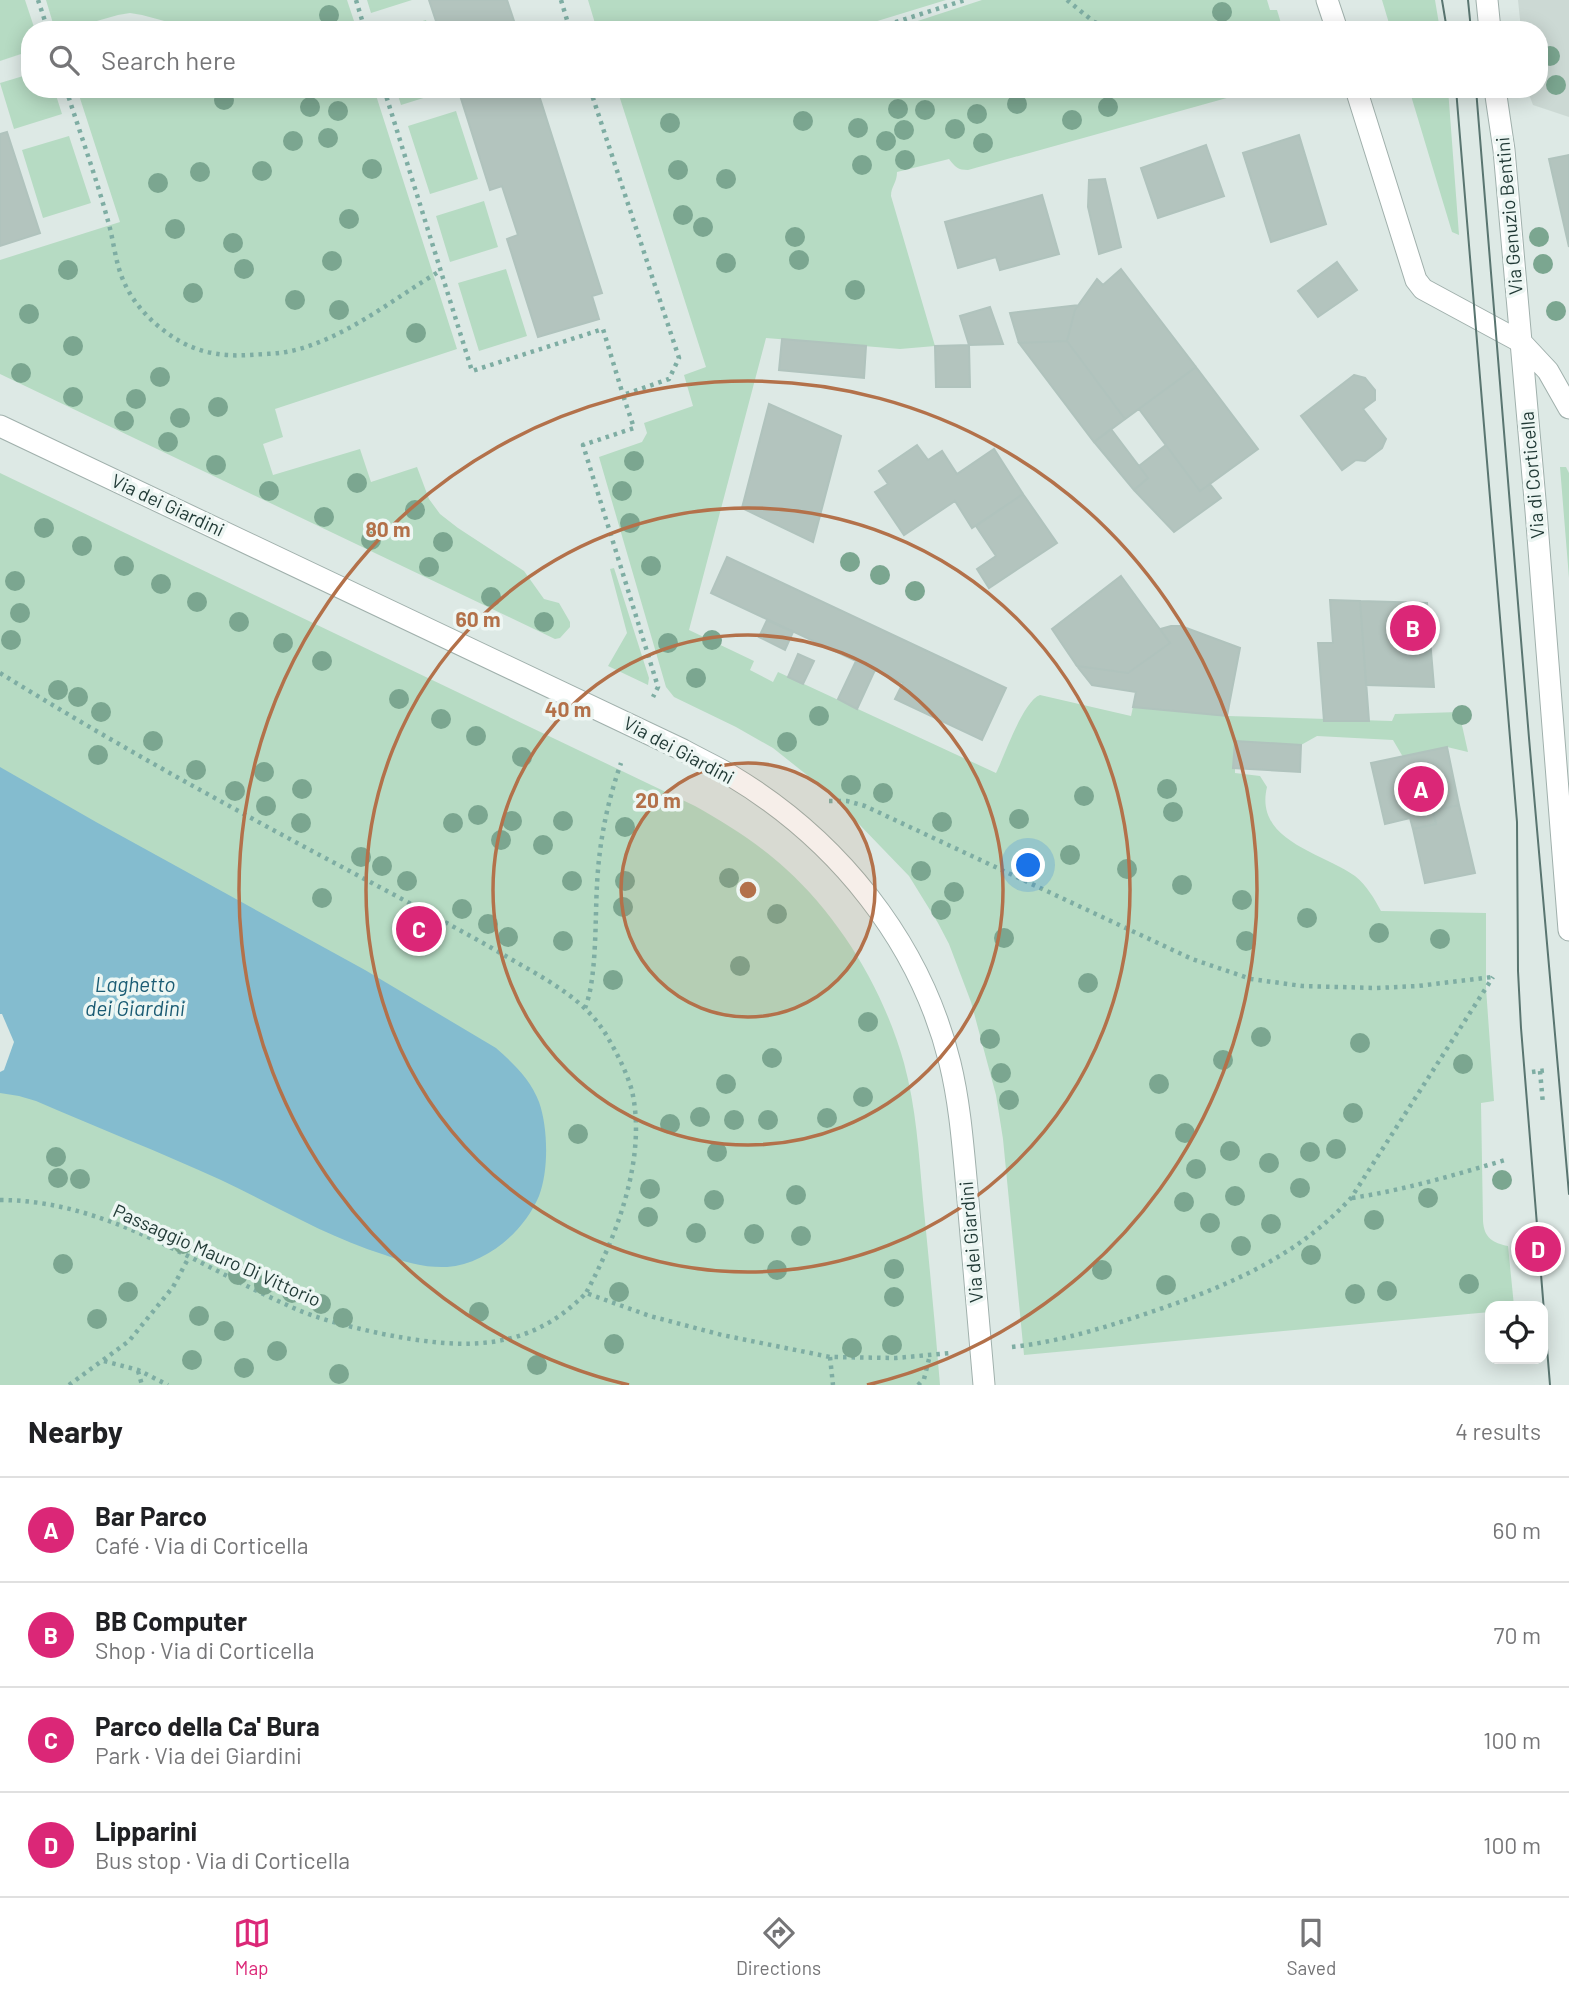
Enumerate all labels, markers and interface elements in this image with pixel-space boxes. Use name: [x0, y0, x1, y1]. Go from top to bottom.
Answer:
search box: [21, 21, 1548, 98]
icon: search: [45, 41, 83, 79]
text: Search here: [101, 44, 236, 75]
street label: Via Genuzio Bentini: [1490, 136, 1527, 296]
street label: Via di Corticella: [1514, 410, 1549, 540]
street label: Via dei Giardini: [108, 468, 228, 541]
text: 80 m: [365, 516, 411, 541]
pin: B: [1390, 602, 1436, 654]
text: 60 m: [456, 606, 500, 631]
text: 40 m: [545, 696, 591, 721]
street label: Via dei Giardini: [620, 711, 739, 788]
pin: A: [1398, 763, 1444, 815]
text: 20 m: [635, 787, 681, 812]
your location: [1011, 848, 1045, 882]
centre of rings: [736, 878, 760, 902]
pin: C: [396, 903, 442, 955]
water label: Laghetto dei Giardini: [85, 971, 186, 1020]
street label: Via dei Giardini: [954, 1180, 987, 1304]
street label: Passaggio Mauro Di Vittorio: [110, 1198, 325, 1311]
pin: D: [1515, 1223, 1561, 1275]
map controls: [1485, 1301, 1548, 1364]
button: locate: [1485, 1301, 1548, 1364]
text: Nearby: [28, 1413, 123, 1449]
text: 4 results: [1455, 1417, 1541, 1445]
text: Bar Parco: [95, 1500, 207, 1531]
text: A: [43, 1516, 59, 1544]
text: 60 m: [1493, 1516, 1541, 1544]
text: Café · Via di Corticella: [95, 1531, 309, 1559]
text: BB Computer: [95, 1605, 247, 1636]
text: B: [44, 1621, 58, 1649]
text: 70 m: [1494, 1621, 1541, 1649]
text: Shop · Via di Corticella: [95, 1636, 315, 1664]
text: Parco della Ca' Bura: [95, 1710, 320, 1741]
text: C: [44, 1726, 58, 1754]
text: 100 m: [1483, 1726, 1541, 1754]
text: Park · Via dei Giardini: [95, 1741, 302, 1769]
text: Lipparini: [95, 1815, 197, 1846]
text: D: [44, 1831, 58, 1859]
text: 100 m: [1483, 1831, 1541, 1859]
text: Bus stop · Via di Corticella: [95, 1846, 350, 1874]
tab: Map: [233, 1914, 271, 1979]
tab: Directions: [736, 1914, 821, 1979]
tab: Saved: [1286, 1914, 1336, 1979]

